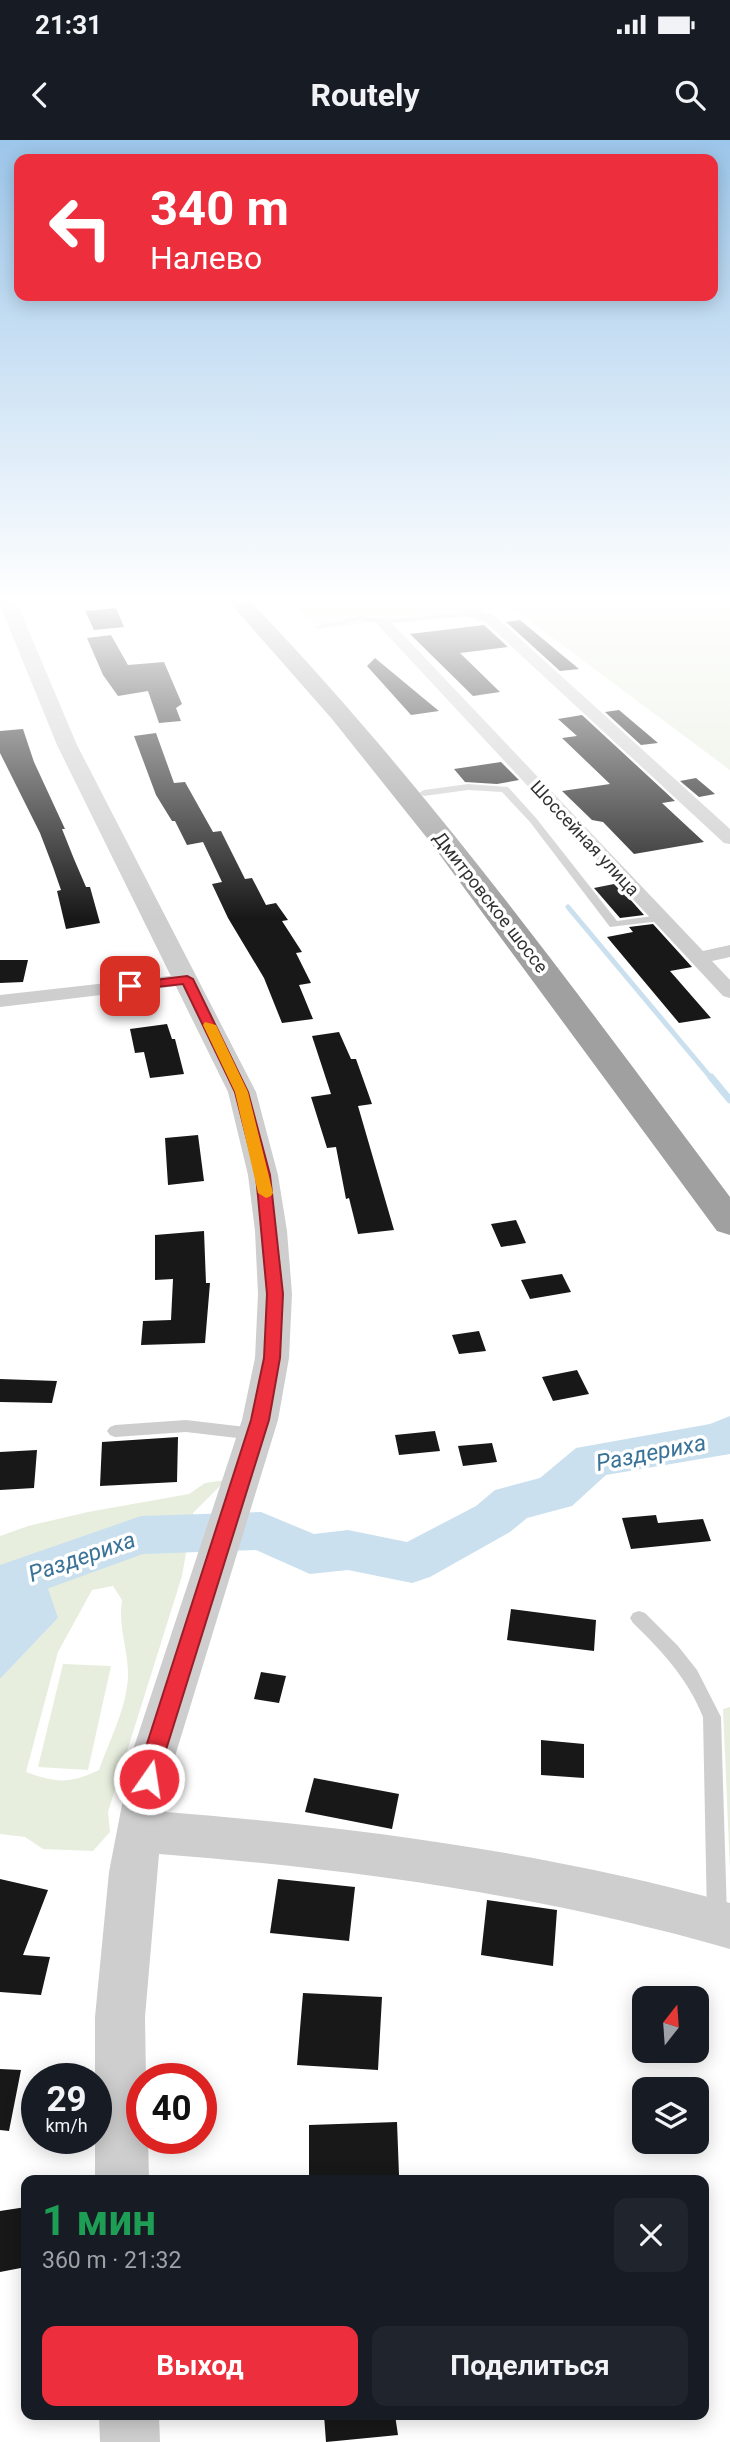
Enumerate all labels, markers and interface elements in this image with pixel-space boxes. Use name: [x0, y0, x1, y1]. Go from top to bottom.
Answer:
text: 21:31: [35, 10, 102, 40]
icon: back: [21, 76, 59, 114]
text: Routely: [310, 76, 420, 114]
icon: search: [671, 76, 709, 114]
text: 340 m: [150, 180, 289, 237]
icon: left: [35, 182, 126, 273]
text: Налево: [150, 239, 262, 277]
street label: Шоссейная улица: [526, 776, 644, 900]
street label: Дмитровское шоссе: [429, 827, 553, 977]
pin: [100, 956, 160, 1016]
icon: arrive: [111, 967, 149, 1005]
water label: Раздериха: [594, 1429, 708, 1477]
water label: Раздериха: [25, 1526, 139, 1588]
position arrow: [112, 1742, 186, 1816]
north arrow: [632, 1986, 709, 2063]
map controls: [632, 1986, 709, 2154]
speed limit sign: 40: [126, 2063, 217, 2154]
button: layers: [632, 2077, 709, 2154]
text: 29: [46, 2079, 87, 2120]
text: km/h: [45, 2115, 88, 2136]
text: 1 мин: [42, 2196, 156, 2245]
button: close: [614, 2198, 688, 2272]
text: 360 m · 21:32: [42, 2247, 181, 2274]
button: Выход: [42, 2326, 358, 2406]
button: Поделиться: [372, 2326, 688, 2406]

